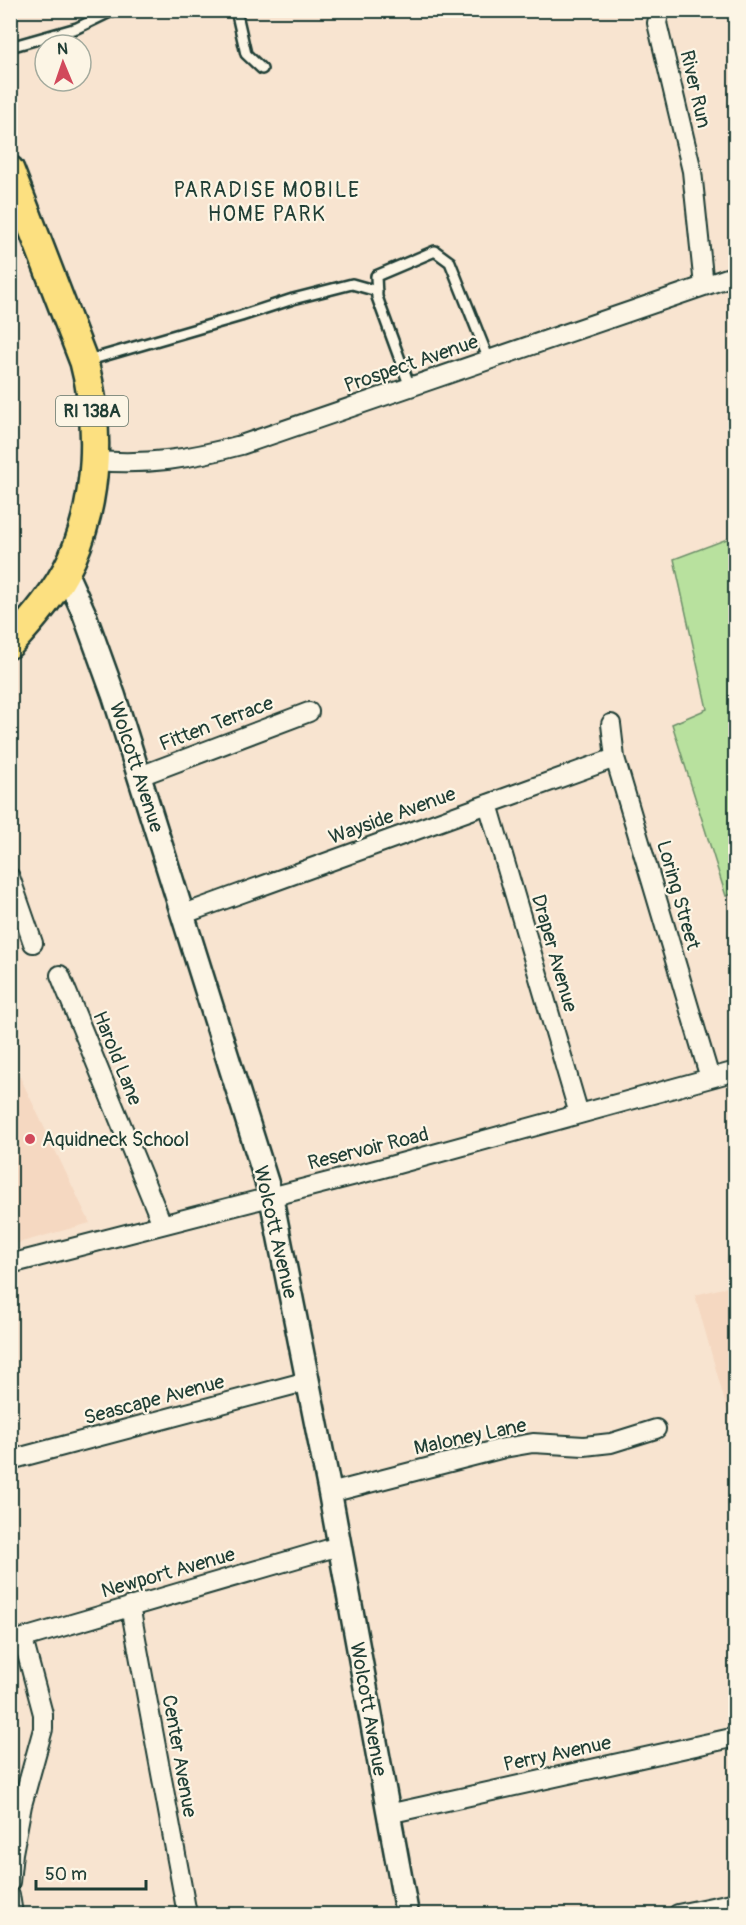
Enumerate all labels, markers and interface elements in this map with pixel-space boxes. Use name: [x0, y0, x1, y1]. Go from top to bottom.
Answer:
north arrow: [33, 33, 93, 93]
text: N: [57, 39, 68, 59]
street label: River Run: [674, 48, 717, 130]
district label: PARADISE MOBILE HOME PARK: [173, 177, 361, 228]
street label: Prospect Avenue: [341, 329, 482, 398]
road number: RI 138A: [56, 396, 128, 426]
street label: Fitten Terrace: [156, 690, 277, 757]
street label: Wolcott Avenue: [104, 699, 169, 836]
street label: Wayside Avenue: [325, 781, 459, 850]
street label: Loring Street: [651, 838, 706, 954]
street label: Draper Avenue: [526, 891, 583, 1015]
street label: Harold Lane: [87, 1007, 148, 1109]
street label: Reservoir Road: [305, 1121, 431, 1176]
place label: Aquidneck School: [42, 1127, 189, 1152]
marker: Aquidneck School: [23, 1132, 37, 1146]
street label: Wolcott Avenue: [248, 1163, 303, 1301]
street label: Seascape Avenue: [81, 1369, 227, 1430]
street label: Maloney Lane: [412, 1412, 529, 1461]
street label: Newport Avenue: [98, 1541, 238, 1604]
street label: Wolcott Avenue: [344, 1640, 393, 1778]
street label: Center Avenue: [156, 1693, 203, 1819]
street label: Perry Avenue: [501, 1730, 613, 1777]
scale bar: [36, 1853, 146, 1891]
text: 50 m: [45, 1863, 87, 1886]

